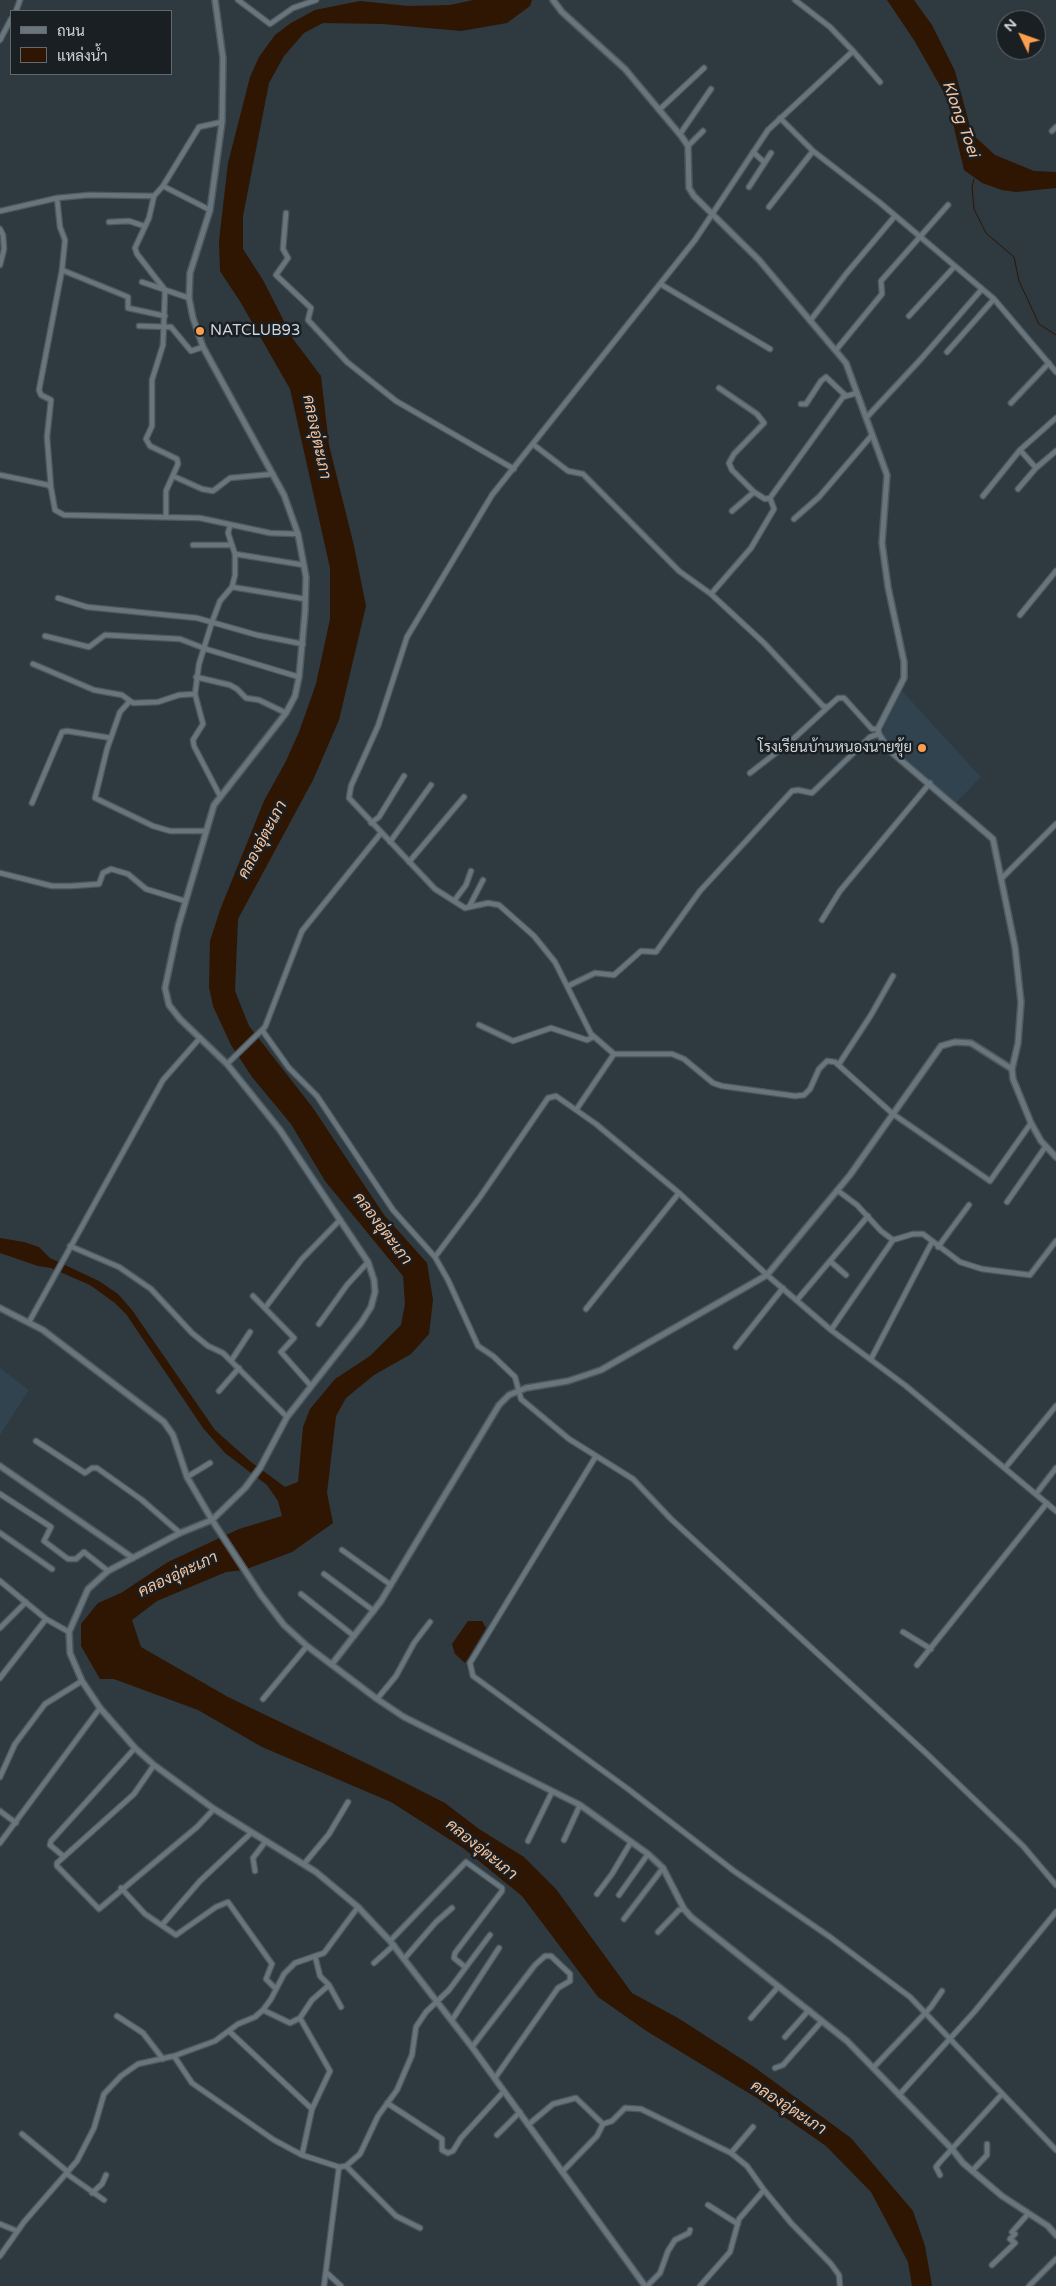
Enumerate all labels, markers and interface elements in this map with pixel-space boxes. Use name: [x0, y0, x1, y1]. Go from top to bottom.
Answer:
legend: [10, 10, 172, 75]
north arrow: [996, 10, 1046, 60]
text: N: [1000, 15, 1020, 35]
text: ถนน: [57, 22, 85, 40]
text: แหล่งน้ำ: [57, 47, 108, 65]
water label: Klong Toei: [937, 78, 983, 160]
place label: NATCLUB93: [210, 322, 300, 340]
marker: NATCLUB93: [194, 325, 206, 337]
water label: คลองอุ่ตะเภา: [298, 393, 334, 481]
place label: โรงเรียนบ้านหนองนายขุ้ย: [758, 739, 912, 757]
marker: โรงเรียนบ้านหนองนายขุ้ย: [916, 742, 928, 754]
water label: คลองอุ่ตะเภา: [234, 798, 292, 882]
water label: คลองอุ่ตะเภา: [349, 1189, 415, 1269]
water label: คลองอุ่ตะเภา: [135, 1548, 221, 1602]
water label: คลองอุ่ตะเภา: [442, 1816, 520, 1884]
water label: คลองอุ่ตะเภา: [747, 2077, 829, 2139]

